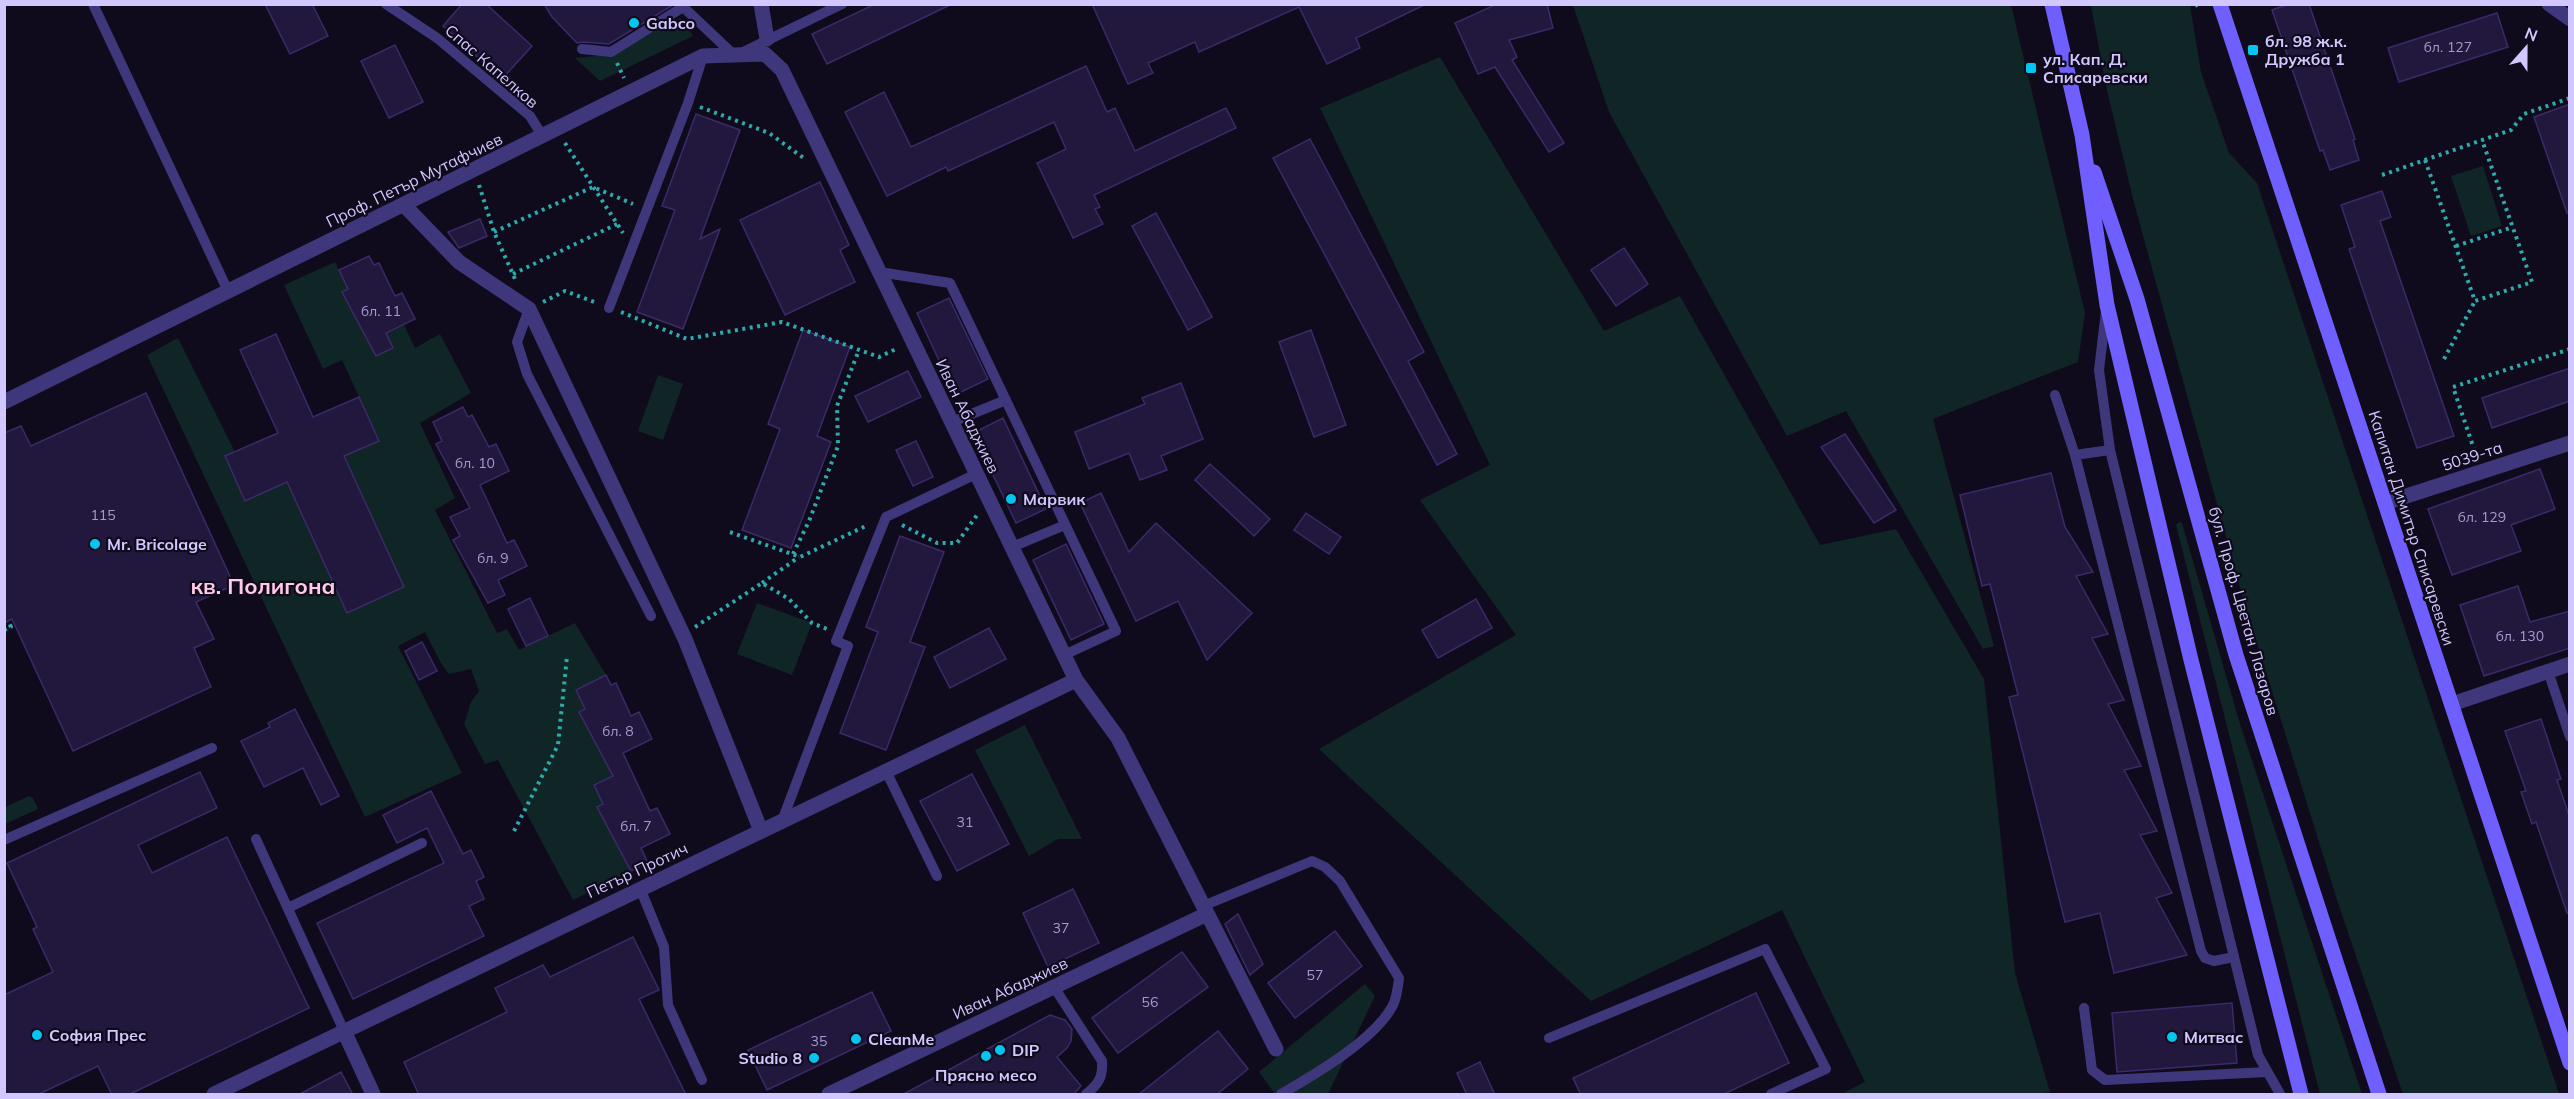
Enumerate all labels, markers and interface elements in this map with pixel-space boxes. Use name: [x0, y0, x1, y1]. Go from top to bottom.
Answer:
place label: Gabco: [646, 13, 695, 33]
marker: Gabco: [627, 16, 641, 30]
north arrow: [2496, 18, 2556, 78]
street label: Спас Капелков: [441, 20, 543, 112]
text: N: [2522, 22, 2541, 45]
place label: бл. 98 ж.к. Дружба 1: [2265, 31, 2347, 69]
house number: бл. 127: [2424, 38, 2472, 56]
marker: бл. 98 ж.к. Дружба 1: [2246, 43, 2260, 57]
place label: ул. Кап. Д. Списаревски: [2043, 49, 2148, 87]
marker: ул. Кап. Д. Списаревски: [2024, 61, 2038, 75]
street label: Проф. Петър Мутафчиев: [323, 129, 505, 231]
house number: бл. 11: [361, 302, 401, 320]
street label: Иван Абаджиев: [932, 355, 1004, 477]
street label: Капитан Димитър Списаревски: [2365, 408, 2459, 648]
street label: 5039-та: [2439, 437, 2505, 475]
house number: бл. 10: [455, 454, 495, 472]
place label: Марвик: [1023, 489, 1086, 509]
marker: Марвик: [1004, 492, 1018, 506]
street label: бул. Проф. Цветан Лазаров: [2205, 504, 2283, 718]
house number: 115: [90, 506, 116, 524]
house number: бл. 129: [2458, 508, 2506, 526]
place label: Mr. Bricolage: [107, 534, 207, 554]
marker: Mr. Bricolage: [88, 537, 102, 551]
house number: бл. 9: [477, 549, 509, 567]
district label: кв. Полигона: [191, 572, 335, 600]
house number: бл. 130: [2496, 627, 2544, 645]
house number: бл. 8: [602, 722, 634, 740]
house number: 31: [957, 813, 973, 831]
house number: бл. 7: [620, 817, 652, 835]
street label: Петър Протич: [583, 838, 691, 902]
house number: 37: [1053, 919, 1069, 937]
street label: Иван Абаджиев: [949, 953, 1071, 1023]
house number: 57: [1307, 966, 1323, 984]
house number: 56: [1142, 993, 1158, 1011]
place label: София Прес: [49, 1025, 146, 1045]
place label: Митвас: [2184, 1027, 2243, 1047]
marker: София Прес: [30, 1028, 44, 1042]
place label: CleanMe: [868, 1029, 934, 1049]
marker: Митвас: [2165, 1030, 2179, 1044]
house number: 35: [811, 1032, 827, 1050]
marker: CleanMe: [849, 1032, 863, 1046]
place label: DIP: [1012, 1040, 1040, 1060]
marker: DIP: [993, 1043, 1007, 1057]
place label: Studio 8: [739, 1048, 802, 1068]
marker: Прясно месо: [979, 1049, 993, 1063]
marker: Studio 8: [807, 1051, 821, 1065]
place label: Прясно месо: [935, 1065, 1037, 1085]

